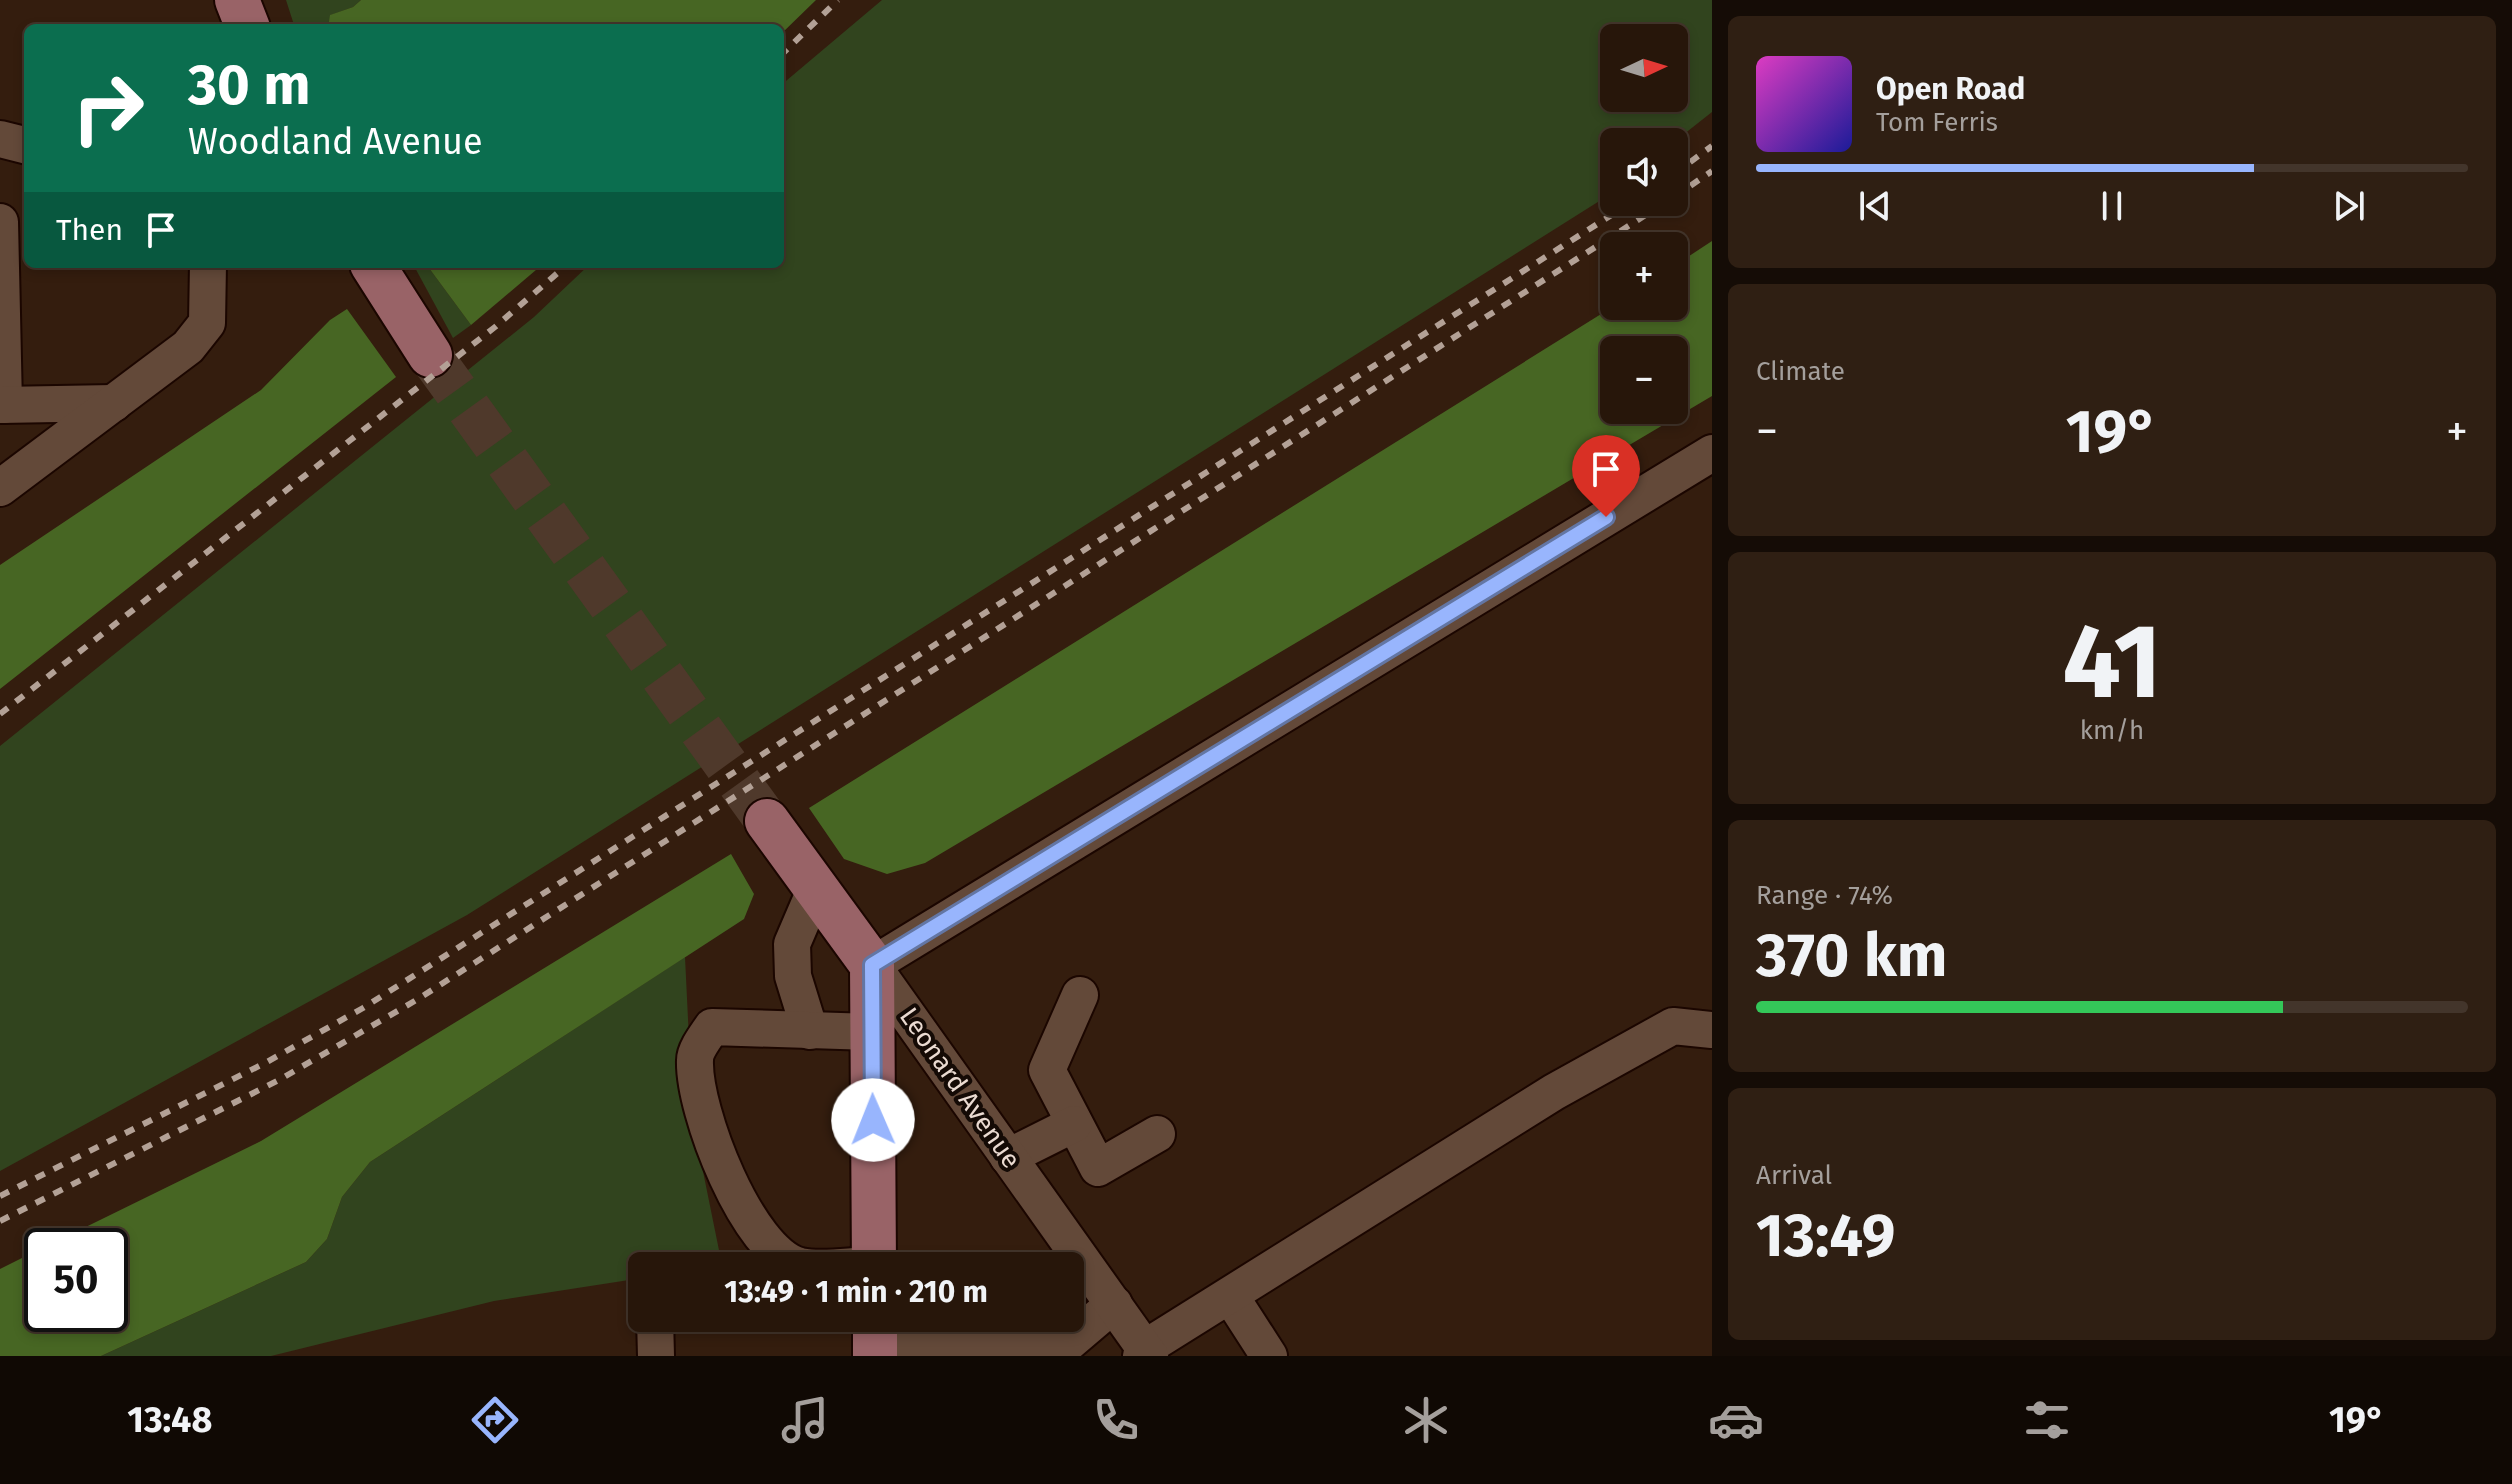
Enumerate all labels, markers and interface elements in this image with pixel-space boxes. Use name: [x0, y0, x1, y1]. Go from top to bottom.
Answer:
north arrow: [1600, 24, 1688, 112]
map controls: [1600, 24, 1688, 424]
text: 30 m: [188, 52, 310, 119]
icon: right: [56, 56, 160, 160]
text: Open Road: [1876, 71, 2025, 107]
text: Tom Ferris: [1876, 107, 1998, 138]
text: Woodland Avenue: [188, 120, 483, 164]
button: sound: [1600, 128, 1688, 216]
icon: previous: [1853, 184, 1897, 228]
icon: pause: [2090, 184, 2134, 228]
icon: next: [2327, 184, 2371, 228]
icon: arrive: [139, 208, 183, 252]
text: Then: [56, 212, 123, 248]
button: +: [1600, 232, 1688, 320]
button: −: [1600, 336, 1688, 424]
text: Climate: [1756, 356, 1845, 387]
text: 19°: [2066, 396, 2158, 468]
text: −: [1756, 405, 1778, 458]
text: +: [2446, 405, 2468, 458]
pin: [1572, 435, 1640, 517]
icon: arrive: [1584, 447, 1628, 491]
text: 41: [2062, 600, 2162, 725]
text: km/h: [2080, 715, 2144, 746]
text: Range · 74%: [1756, 880, 1893, 911]
text: 370 km: [1756, 920, 1947, 992]
street label: Leonard Avenue: [893, 1002, 1027, 1174]
position arrow: [831, 1078, 915, 1162]
text: Arrival: [1756, 1160, 1832, 1191]
text: 13:49: [1756, 1200, 1895, 1272]
speed limit sign: 50: [24, 1228, 128, 1332]
text: 13:49 · 1 min · 210 m: [724, 1274, 988, 1310]
icon: directions: [467, 1392, 523, 1448]
icon: music: [777, 1392, 833, 1448]
icon: phone: [1088, 1392, 1144, 1448]
icon: climate: [1398, 1392, 1454, 1448]
icon: car: [1708, 1392, 1764, 1448]
icon: filters: [2019, 1392, 2075, 1448]
text: 13:48: [127, 1398, 212, 1442]
text: 19°: [2329, 1398, 2385, 1442]

